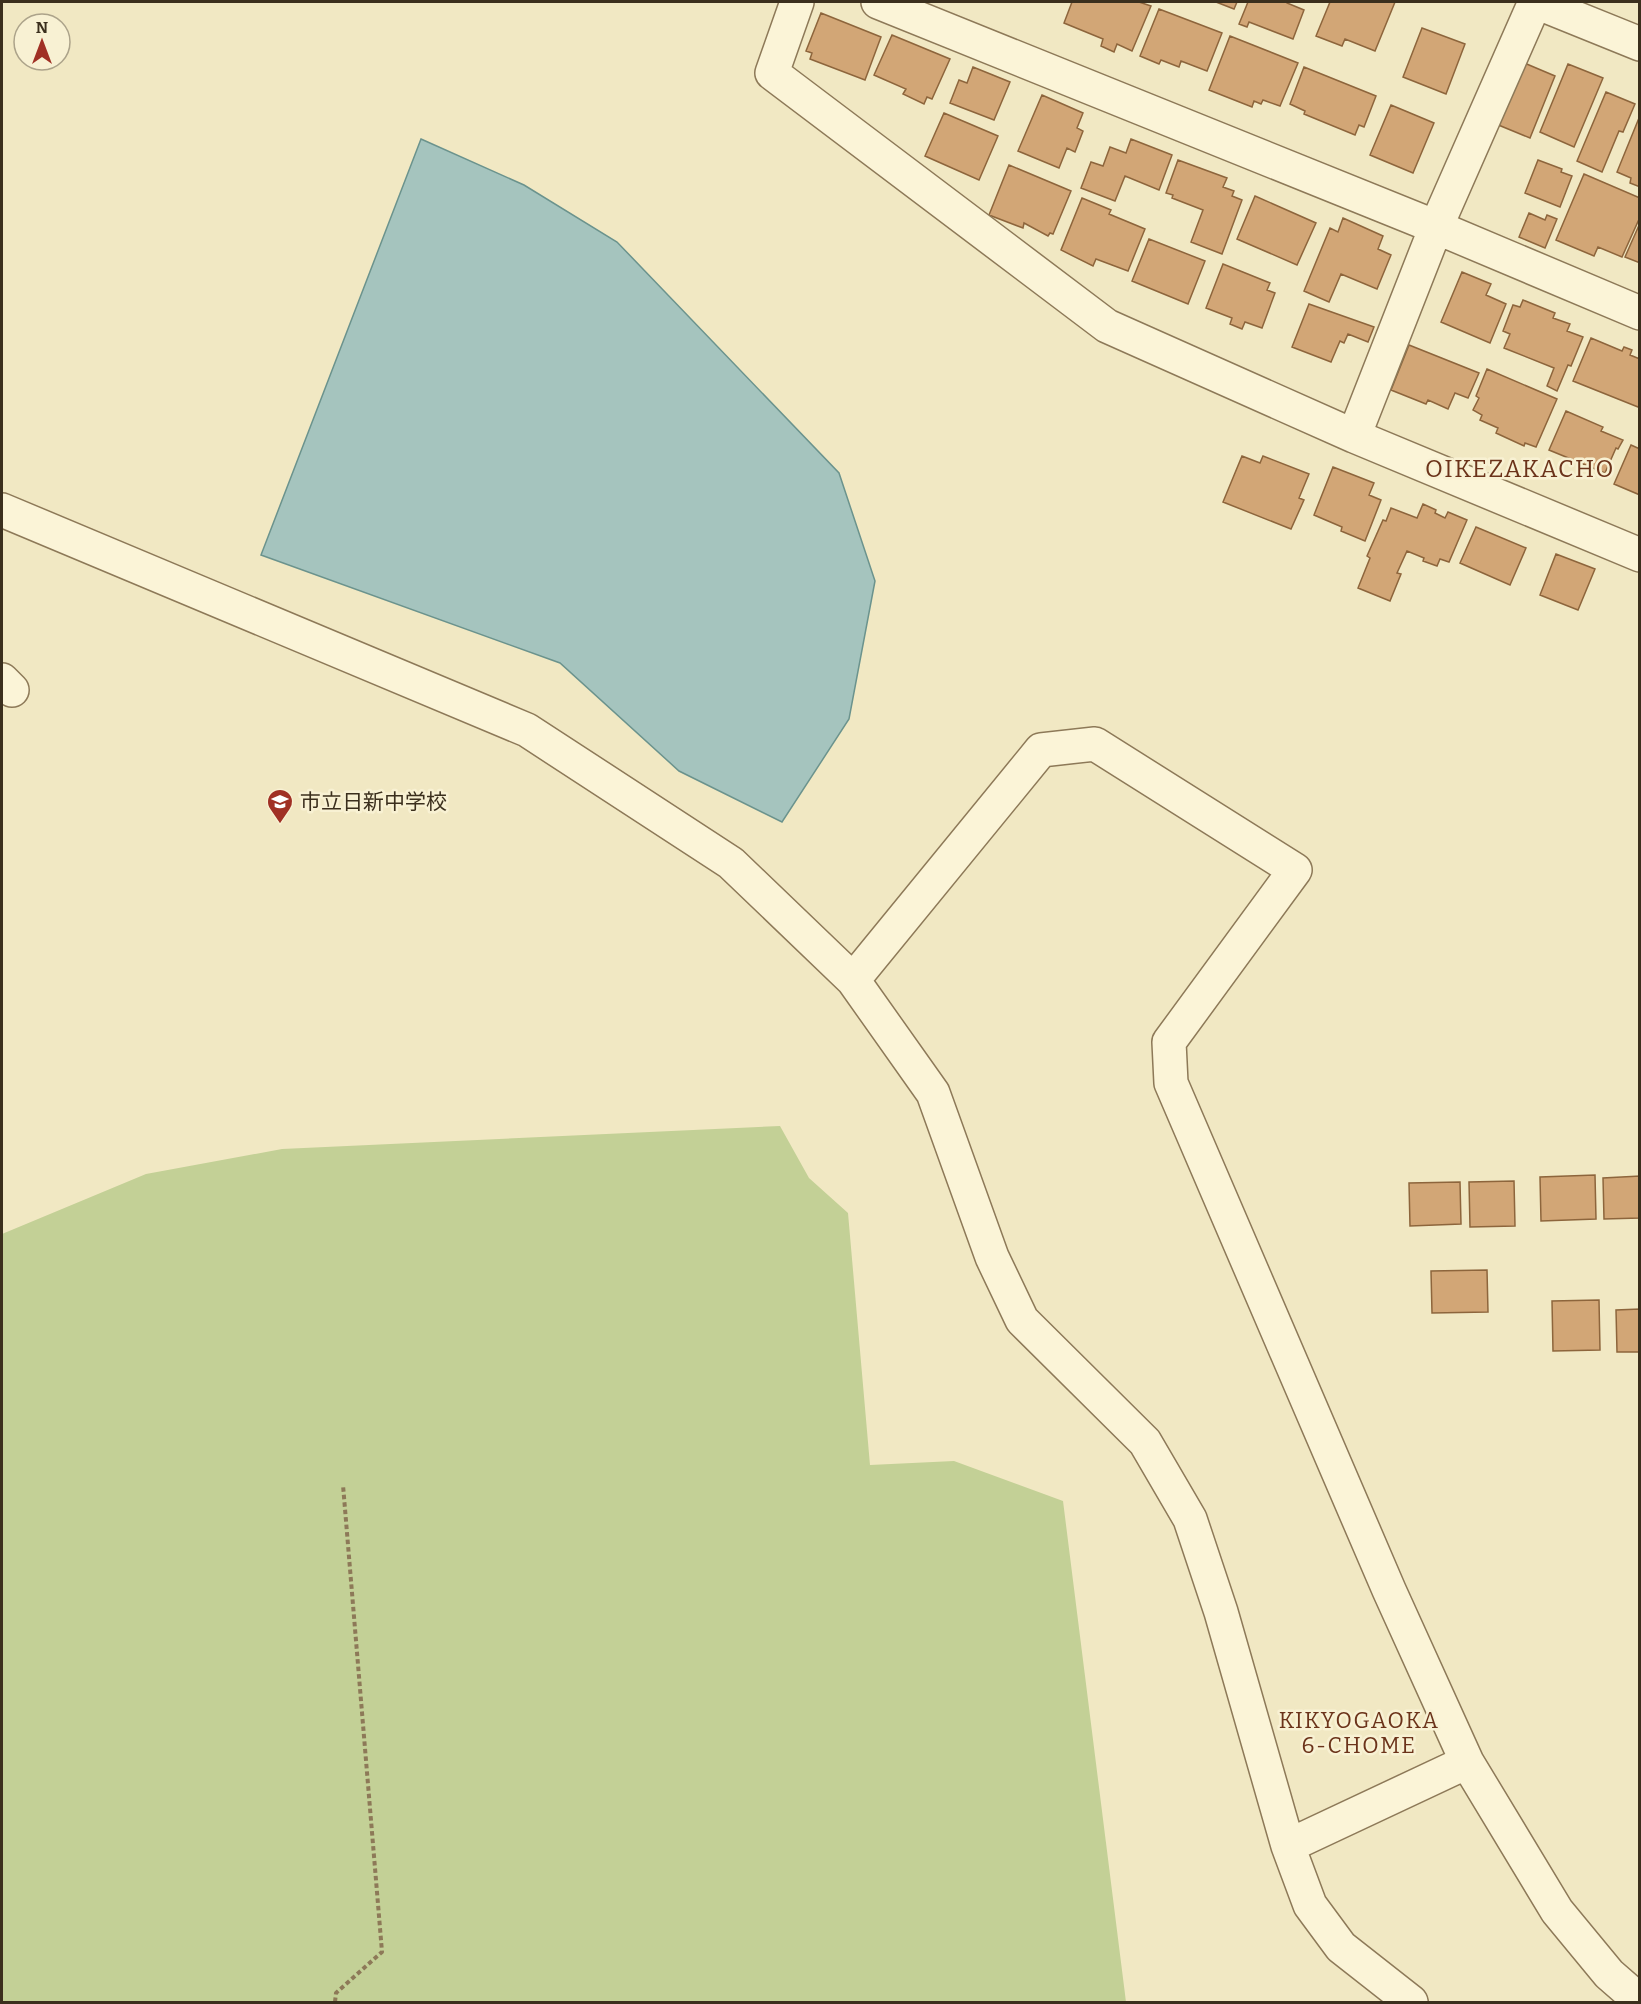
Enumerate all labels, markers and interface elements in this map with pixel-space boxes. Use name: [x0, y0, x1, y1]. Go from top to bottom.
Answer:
north arrow: [12, 12, 72, 72]
text: N: [36, 18, 48, 37]
district label: OIKEZAKACHO: [1425, 455, 1615, 483]
school or university icon: 市立日新中学校: [265, 787, 295, 825]
place label: 市立日新中学校: [300, 789, 447, 815]
district label: KIKYOGAOKA 6-CHOME: [1279, 1707, 1439, 1759]

